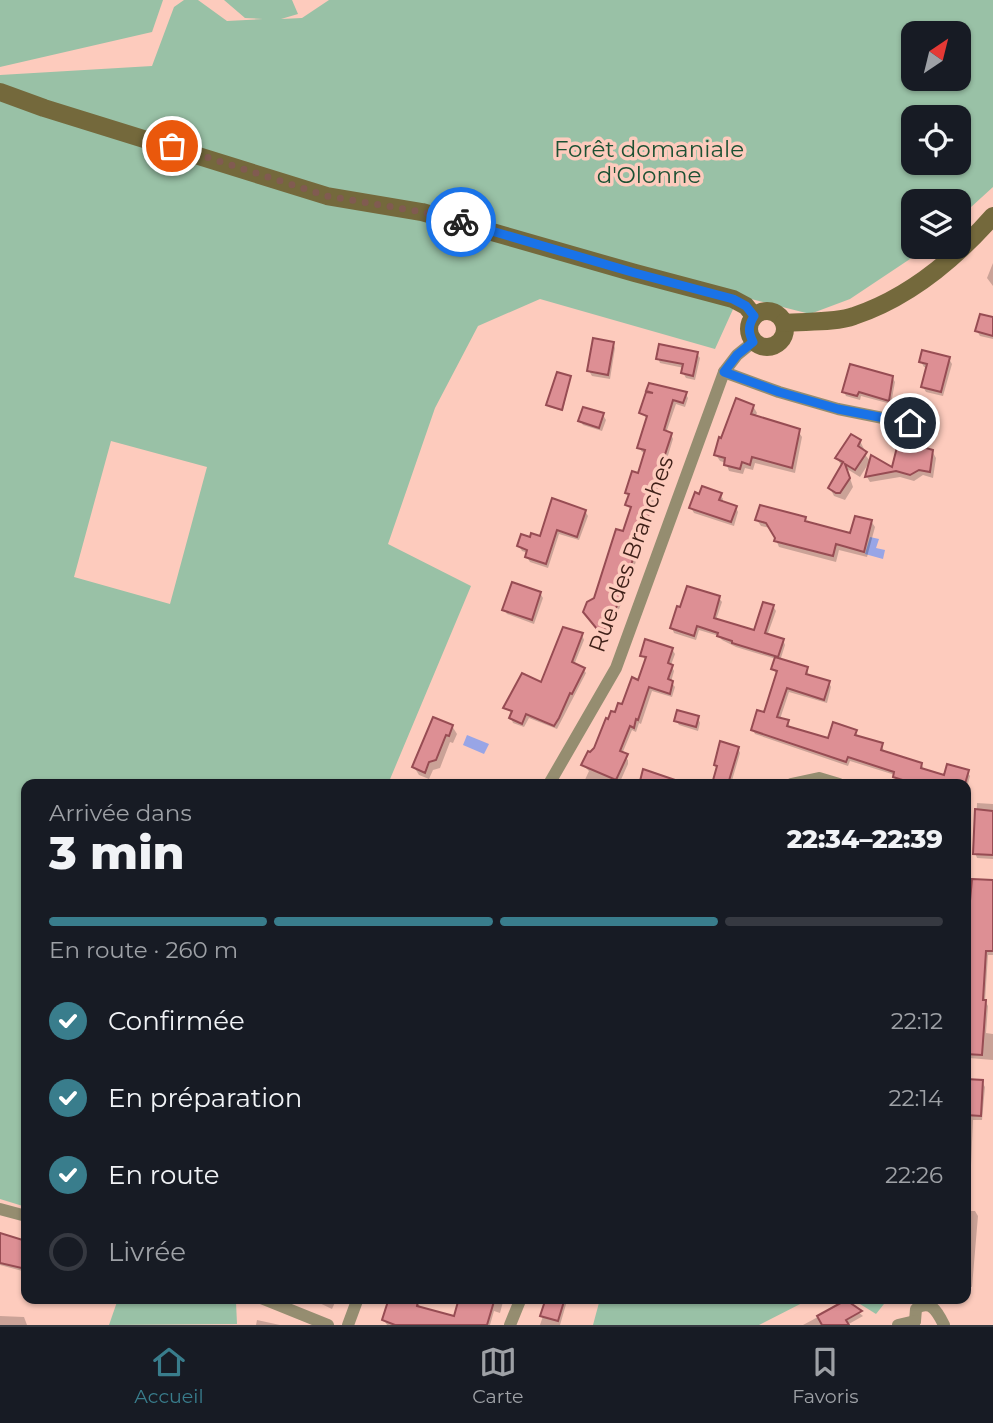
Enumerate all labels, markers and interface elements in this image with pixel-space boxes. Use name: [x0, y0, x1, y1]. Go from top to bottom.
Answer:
north arrow: [901, 21, 971, 91]
map controls: [901, 21, 971, 259]
button: locate: [901, 105, 971, 175]
pin: [142, 116, 202, 176]
icon: bag: [153, 127, 191, 165]
park label: Forêt domaniale d'Olonne: [554, 135, 744, 189]
courier: [426, 187, 496, 257]
button: layers: [901, 189, 971, 259]
icon: bike: [442, 203, 480, 241]
pin: [880, 393, 940, 453]
icon: home: [891, 404, 929, 442]
street label: Rue des Branches: [582, 452, 680, 656]
text: Arrivée dans: [49, 799, 192, 827]
text: 22:34–22:39: [787, 823, 943, 855]
text: 3 min: [49, 824, 185, 881]
text: En route · 260 m: [49, 936, 238, 964]
icon: check: [49, 1002, 87, 1040]
text: Confirmée: [108, 1005, 245, 1037]
text: 22:12: [891, 1007, 943, 1035]
icon: check: [49, 1079, 87, 1117]
text: En préparation: [108, 1082, 302, 1114]
text: 22:14: [888, 1084, 943, 1112]
icon: check: [49, 1156, 87, 1194]
text: En route: [108, 1159, 219, 1191]
text: 22:26: [885, 1161, 943, 1189]
text: Livrée: [108, 1236, 186, 1268]
tab: Accueil: [134, 1343, 204, 1408]
tab: Carte: [472, 1343, 524, 1408]
tab: Favoris: [792, 1343, 859, 1408]

